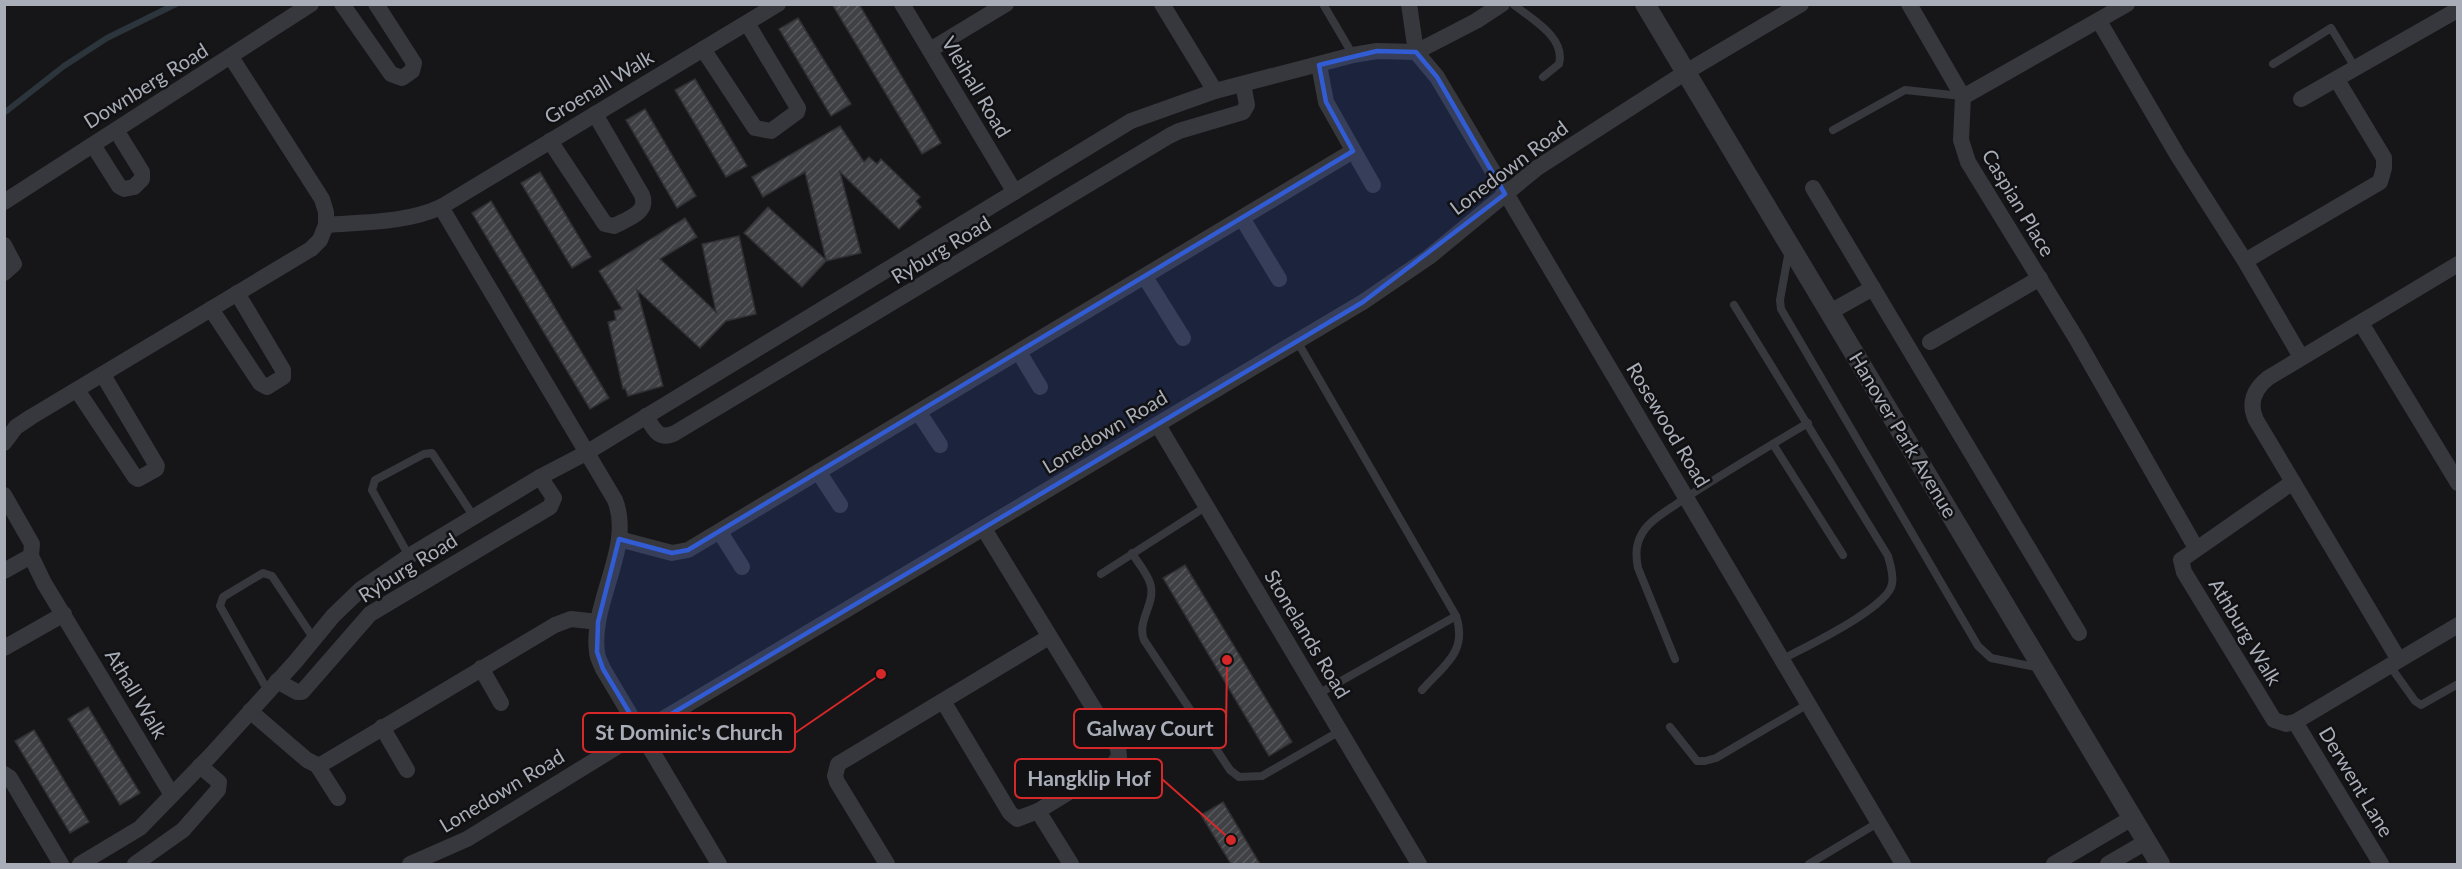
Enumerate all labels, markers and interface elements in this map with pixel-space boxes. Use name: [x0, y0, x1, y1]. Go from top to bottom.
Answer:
street label: Vleihall Road: [937, 32, 1016, 141]
street label: Downberg Road: [79, 37, 212, 133]
street label: Groenall Walk: [540, 44, 658, 128]
street label: Lonedown Road: [1445, 115, 1572, 219]
street label: Caspian Place: [1977, 145, 2060, 260]
street label: Ryburg Road: [886, 210, 995, 288]
street label: Hanover Park Avenue: [1845, 347, 1963, 522]
street label: Rosewood Road: [1622, 358, 1716, 491]
street label: Lonedown Road: [1038, 384, 1171, 478]
street label: Ryburg Road: [354, 527, 461, 607]
street label: Stonelands Road: [1260, 565, 1356, 702]
street label: Athburg Walk: [2205, 574, 2288, 690]
street label: Athall Walk: [101, 644, 173, 743]
callout: Galway Court: [1074, 709, 1226, 748]
callout: St Dominic's Church: [583, 713, 795, 752]
text: Galway Court: [1086, 715, 1214, 740]
text: St Dominic's Church: [595, 719, 783, 744]
street label: Derwent Lane: [2315, 722, 2399, 841]
street label: Lonedown Road: [435, 743, 568, 837]
callout: Hangklip Hof: [1015, 759, 1162, 798]
text: Hangklip Hof: [1027, 765, 1151, 790]

